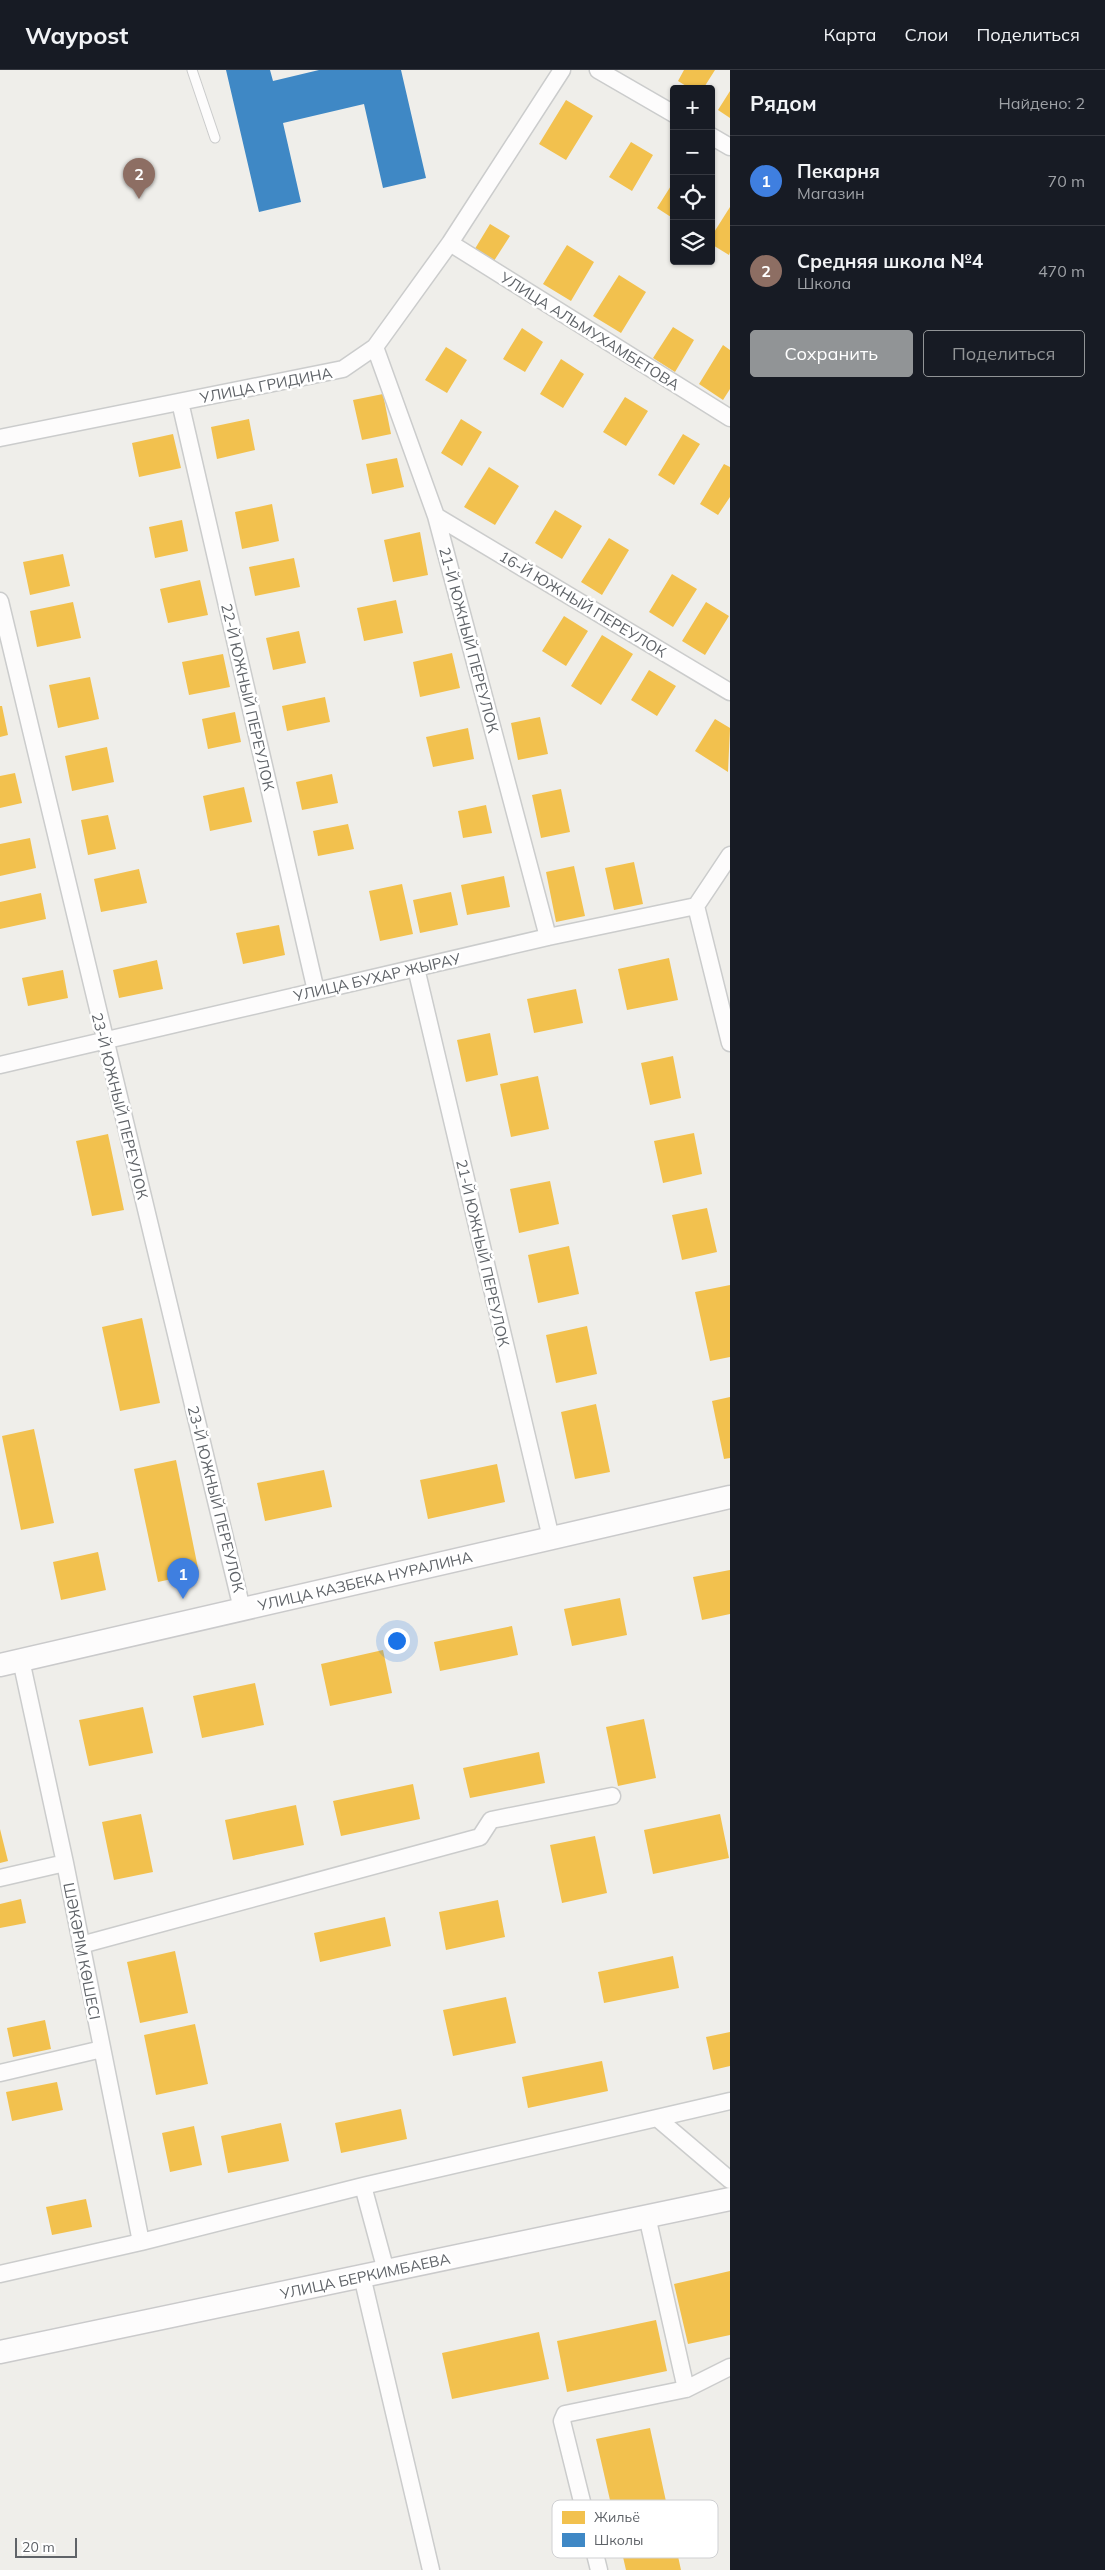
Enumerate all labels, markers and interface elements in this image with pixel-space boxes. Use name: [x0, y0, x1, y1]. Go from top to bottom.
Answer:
text: Waypost: [25, 20, 128, 50]
text: Карта: [824, 23, 876, 46]
text: Слои: [904, 23, 949, 46]
text: Поделиться: [977, 23, 1080, 46]
map controls: [670, 85, 715, 265]
button: +: [670, 85, 715, 130]
text: Рядом: [750, 90, 817, 116]
text: Найдено: 2: [999, 93, 1085, 113]
button: −: [670, 130, 715, 175]
pin: 2: [123, 158, 155, 199]
text: Пекарня: [797, 159, 880, 183]
text: 1: [761, 171, 771, 191]
text: 70 m: [1048, 171, 1085, 191]
button: locate: [670, 175, 715, 220]
text: Магазин: [797, 183, 865, 203]
button: layers: [670, 220, 715, 265]
text: Средняя школа №4: [797, 249, 983, 273]
text: 2: [761, 261, 771, 281]
text: 470 m: [1038, 261, 1085, 281]
street label: УЛИЦА АЛЬМУХАМБЕТОВА: [496, 267, 683, 394]
text: Школа: [797, 273, 851, 293]
button: Сохранить: [750, 330, 913, 377]
button: Поделиться: [923, 330, 1085, 377]
street label: УЛИЦА ГРИДИНА: [197, 363, 334, 407]
street label: 21-Й ЮЖНЫЙ ПЕРЕУЛОК: [435, 545, 503, 735]
street label: 16-Й ЮЖНЫЙ ПЕРЕУЛОК: [496, 547, 670, 662]
street label: 22-Й ЮЖНЫЙ ПЕРЕУЛОК: [217, 602, 279, 793]
street label: УЛИЦА БУХАР ЖЫРАУ: [291, 949, 462, 1006]
street label: 23-Й ЮЖНЫЙ ПЕРЕУЛОК: [88, 1011, 152, 1201]
street label: 21-Й ЮЖНЫЙ ПЕРЕУЛОК: [452, 1158, 514, 1349]
street label: 23-Й ЮЖНЫЙ ПЕРЕУЛОК: [184, 1404, 248, 1594]
street label: УЛИЦА КАЗБЕКА НУРАЛИНА: [255, 1547, 474, 1615]
pin: 1: [167, 1558, 199, 1599]
your location: [384, 1628, 410, 1654]
street label: ШӘКӘРІМ КӨШЕСІ: [59, 1881, 105, 2021]
street label: УЛИЦА БЕРКИМБАЕВА: [277, 2249, 452, 2304]
legend: [552, 2500, 718, 2558]
text: Жильё: [594, 2508, 640, 2526]
text: Школы: [594, 2531, 643, 2549]
scale bar: [15, 2535, 78, 2558]
text: 20 m: [22, 2538, 55, 2556]

